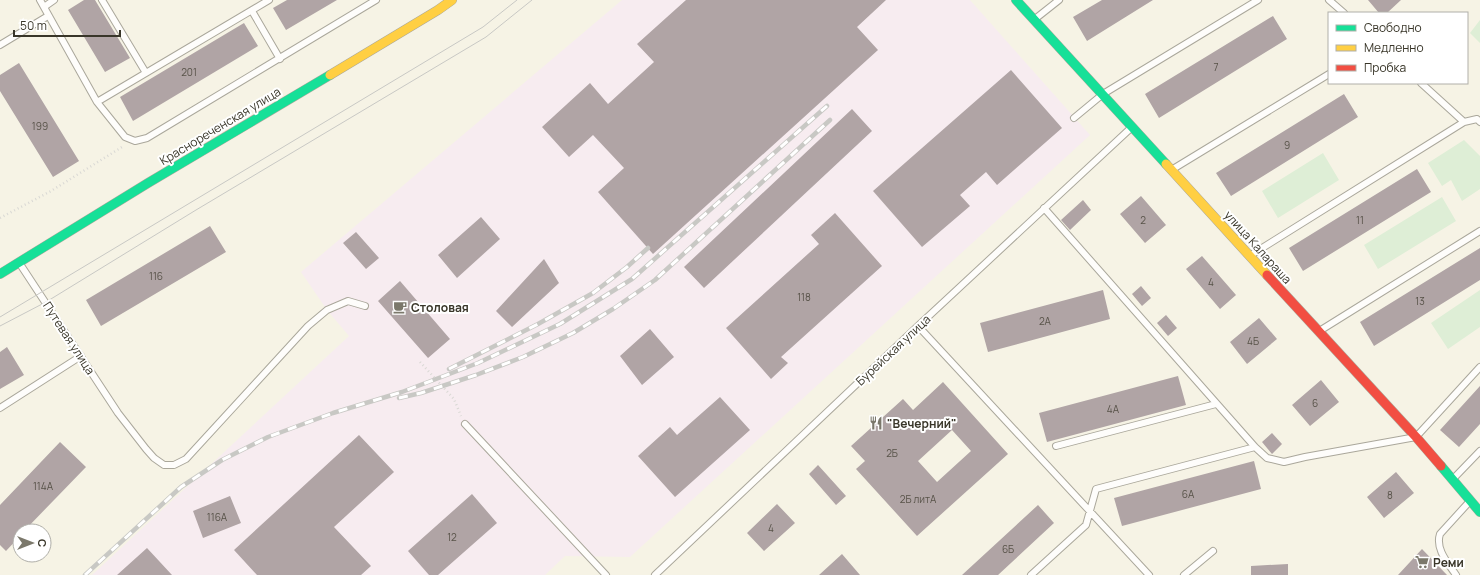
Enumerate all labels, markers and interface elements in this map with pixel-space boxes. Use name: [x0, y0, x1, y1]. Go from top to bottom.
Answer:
scale bar: [14, 12, 120, 38]
legend: [1328, 12, 1468, 84]
text: 50 m: [20, 17, 47, 34]
text: Свободно: [1364, 19, 1422, 36]
text: Медленно: [1364, 39, 1424, 56]
text: Пробка: [1364, 59, 1406, 76]
house number: 7: [1213, 60, 1219, 74]
house number: 201: [181, 65, 197, 79]
street label: Краснореченская улица: [156, 83, 284, 169]
house number: 199: [32, 119, 48, 133]
house number: 9: [1284, 138, 1290, 152]
street label: улица Калараша: [1221, 207, 1295, 287]
house number: 2: [1140, 213, 1146, 227]
house number: 11: [1356, 213, 1364, 227]
house number: 116: [149, 269, 163, 283]
house number: 4: [1208, 275, 1214, 289]
house number: 118: [797, 290, 811, 304]
house number: 13: [1415, 294, 1425, 308]
street label: Путевая улица: [39, 298, 99, 378]
cafe icon: Столовая: [392, 299, 408, 315]
place label: Столовая: [411, 299, 469, 316]
street label: Бурейская улица: [852, 311, 934, 389]
house number: 2А: [1039, 314, 1052, 328]
house number: 4Б: [1247, 334, 1259, 348]
house number: 6: [1312, 396, 1318, 410]
house number: 4А: [1107, 402, 1120, 416]
restaurant icon: "Вечерний": [868, 415, 884, 431]
place label: "Вечерний": [887, 415, 957, 432]
house number: 2Б: [886, 446, 898, 460]
house number: 114А: [33, 479, 54, 493]
house number: 6А: [1182, 487, 1195, 501]
house number: 8: [1387, 488, 1393, 502]
house number: 2Б литА: [900, 492, 937, 506]
house number: 116А: [207, 510, 228, 524]
house number: 4: [768, 521, 774, 535]
north arrow: [12, 523, 52, 563]
house number: 12: [447, 530, 457, 544]
text: С: [35, 539, 50, 547]
house number: 6Б: [1002, 542, 1014, 556]
supermarket icon: Реми: [1414, 554, 1430, 570]
place label: Реми: [1433, 554, 1464, 571]

